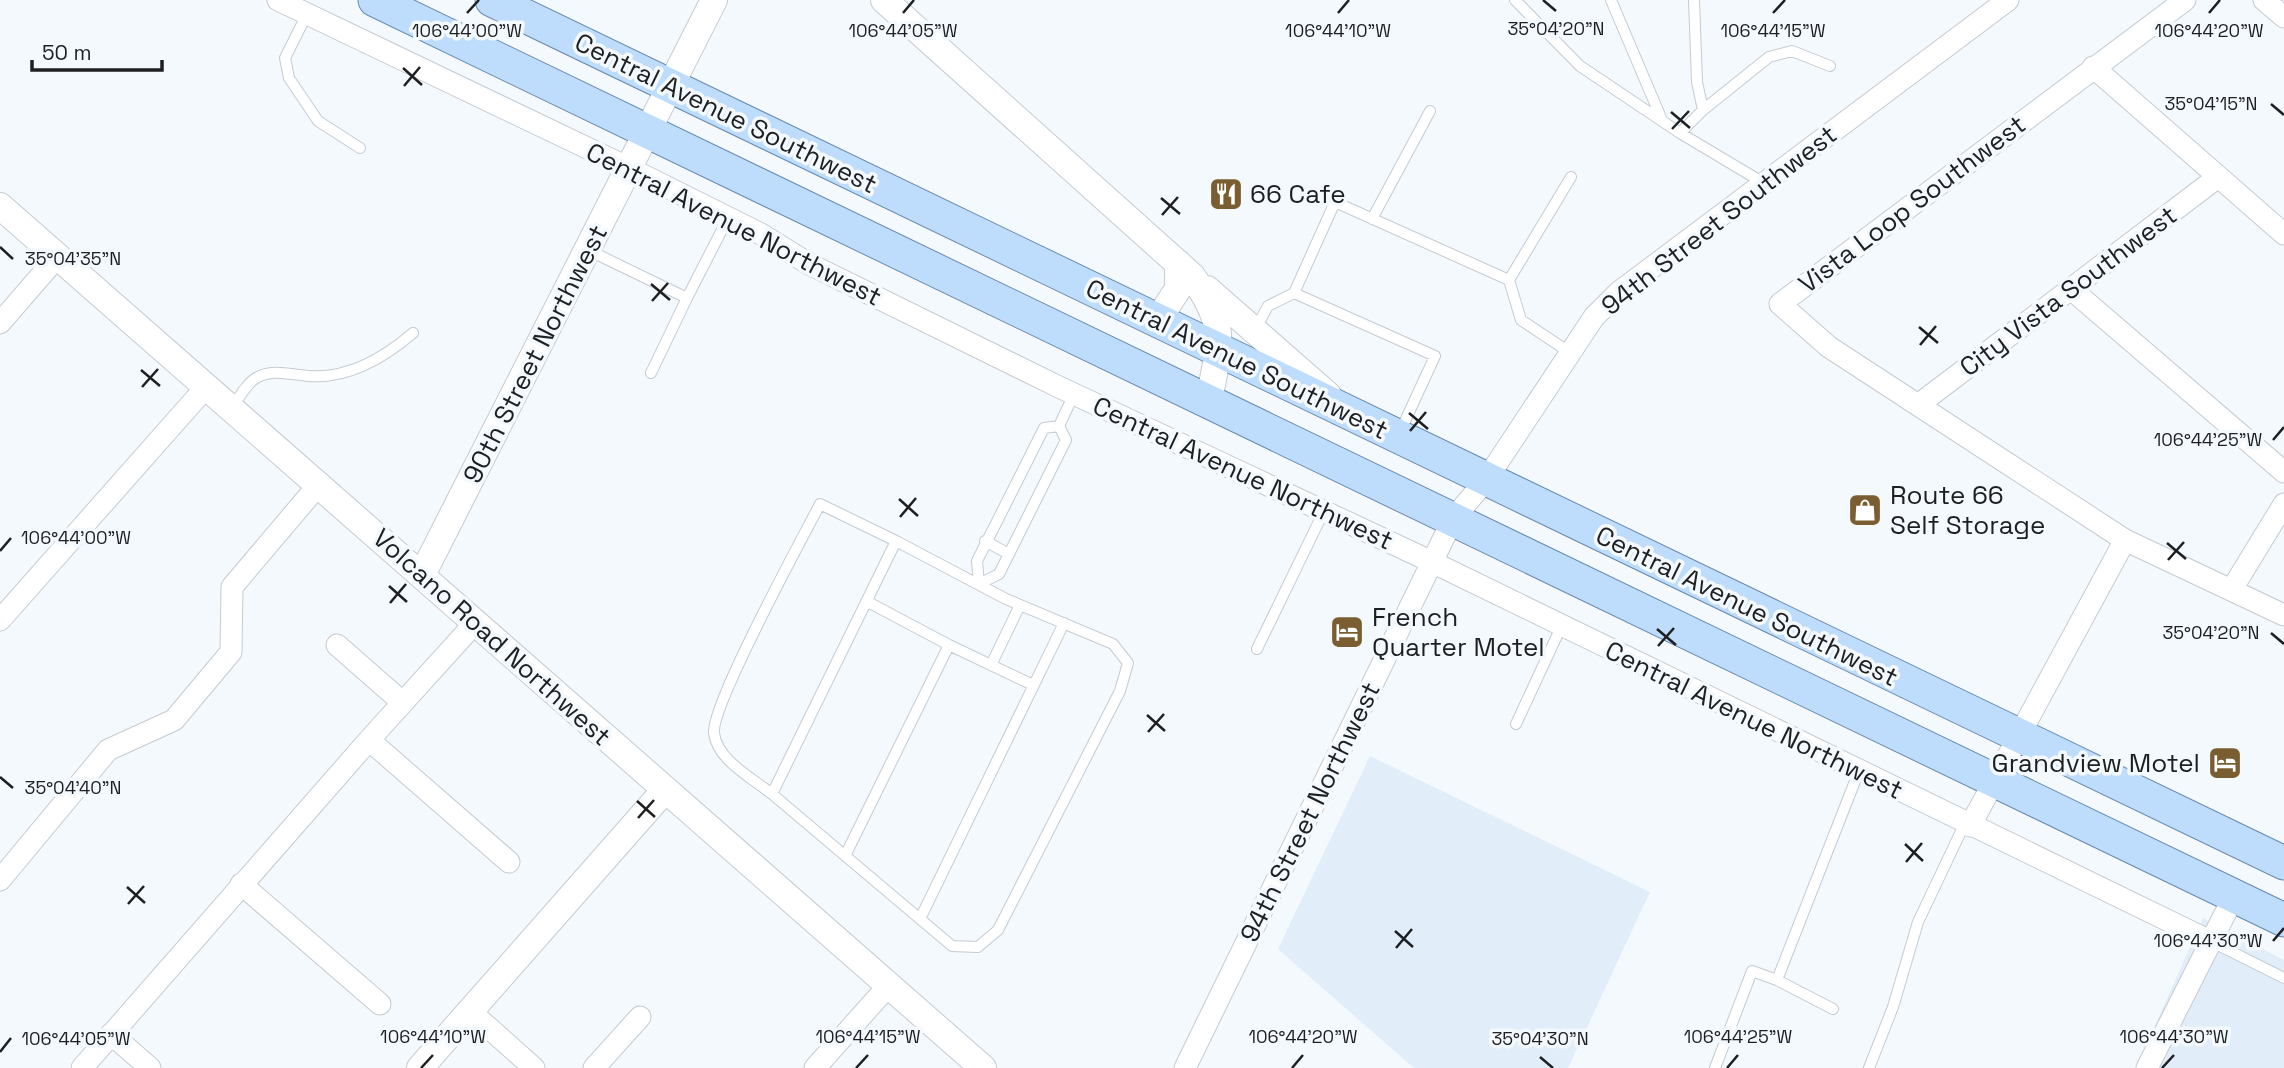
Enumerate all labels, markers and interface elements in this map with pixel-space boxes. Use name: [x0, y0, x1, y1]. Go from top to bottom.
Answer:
text: 35°04'20"N: [1507, 17, 1605, 40]
text: 106°44'00"W: [412, 19, 522, 42]
text: 106°44'05"W: [848, 19, 958, 42]
text: 106°44'10"W: [1285, 19, 1391, 42]
text: 106°44'15"W: [1720, 19, 1826, 42]
text: 106°44'20"W: [2154, 19, 2264, 42]
street label: Central Avenue Southwest: [569, 25, 883, 201]
scale bar: [32, 28, 161, 72]
text: 50 m: [42, 39, 92, 66]
text: 35°04'15"N: [2164, 92, 2258, 115]
street label: Vista Loop Southwest: [1792, 107, 2032, 301]
street label: 94th Street Southwest: [1594, 117, 1844, 323]
street label: Central Avenue Northwest: [580, 135, 888, 313]
restaurant icon: 66 Cafe: [1207, 175, 1245, 213]
place label: 66 Cafe: [1250, 177, 1346, 211]
street label: City Vista Southwest: [1952, 198, 2184, 384]
street label: 90th Street Northwest: [455, 219, 615, 489]
text: 35°04'35"N: [25, 247, 121, 270]
street label: Central Avenue Southwest: [1080, 271, 1394, 447]
street label: Central Avenue Northwest: [1087, 388, 1399, 558]
text: 106°44'25"W: [2154, 428, 2262, 451]
place label: Route 66 Self Storage: [1890, 478, 2045, 542]
shop icon: Route 66 Self Storage: [1846, 491, 1884, 529]
street label: Central Avenue Southwest: [1590, 518, 1904, 694]
street label: Volcano Road Northwest: [366, 521, 618, 753]
text: 106°44'00"W: [21, 526, 131, 549]
place label: French Quarter Motel: [1372, 600, 1545, 664]
hotel icon: French Quarter Motel: [1328, 613, 1366, 651]
text: 35°04'20"N: [2162, 621, 2260, 644]
street label: Central Avenue Northwest: [1599, 633, 1909, 807]
street label: 94th Street Northwest: [1232, 676, 1388, 948]
hotel icon: Grandview Motel: [2206, 744, 2244, 782]
place label: Grandview Motel: [1992, 746, 2200, 780]
text: 35°04'40"N: [25, 776, 121, 799]
text: 106°44'30"W: [2153, 929, 2263, 952]
text: 106°44'10"W: [380, 1025, 486, 1048]
text: 106°44'15"W: [815, 1025, 921, 1048]
text: 106°44'20"W: [1248, 1025, 1358, 1048]
text: 106°44'25"W: [1684, 1025, 1792, 1048]
text: 106°44'30"W: [2119, 1025, 2229, 1048]
text: 106°44'05"W: [21, 1027, 131, 1050]
text: 35°04'30"N: [1491, 1027, 1589, 1050]

